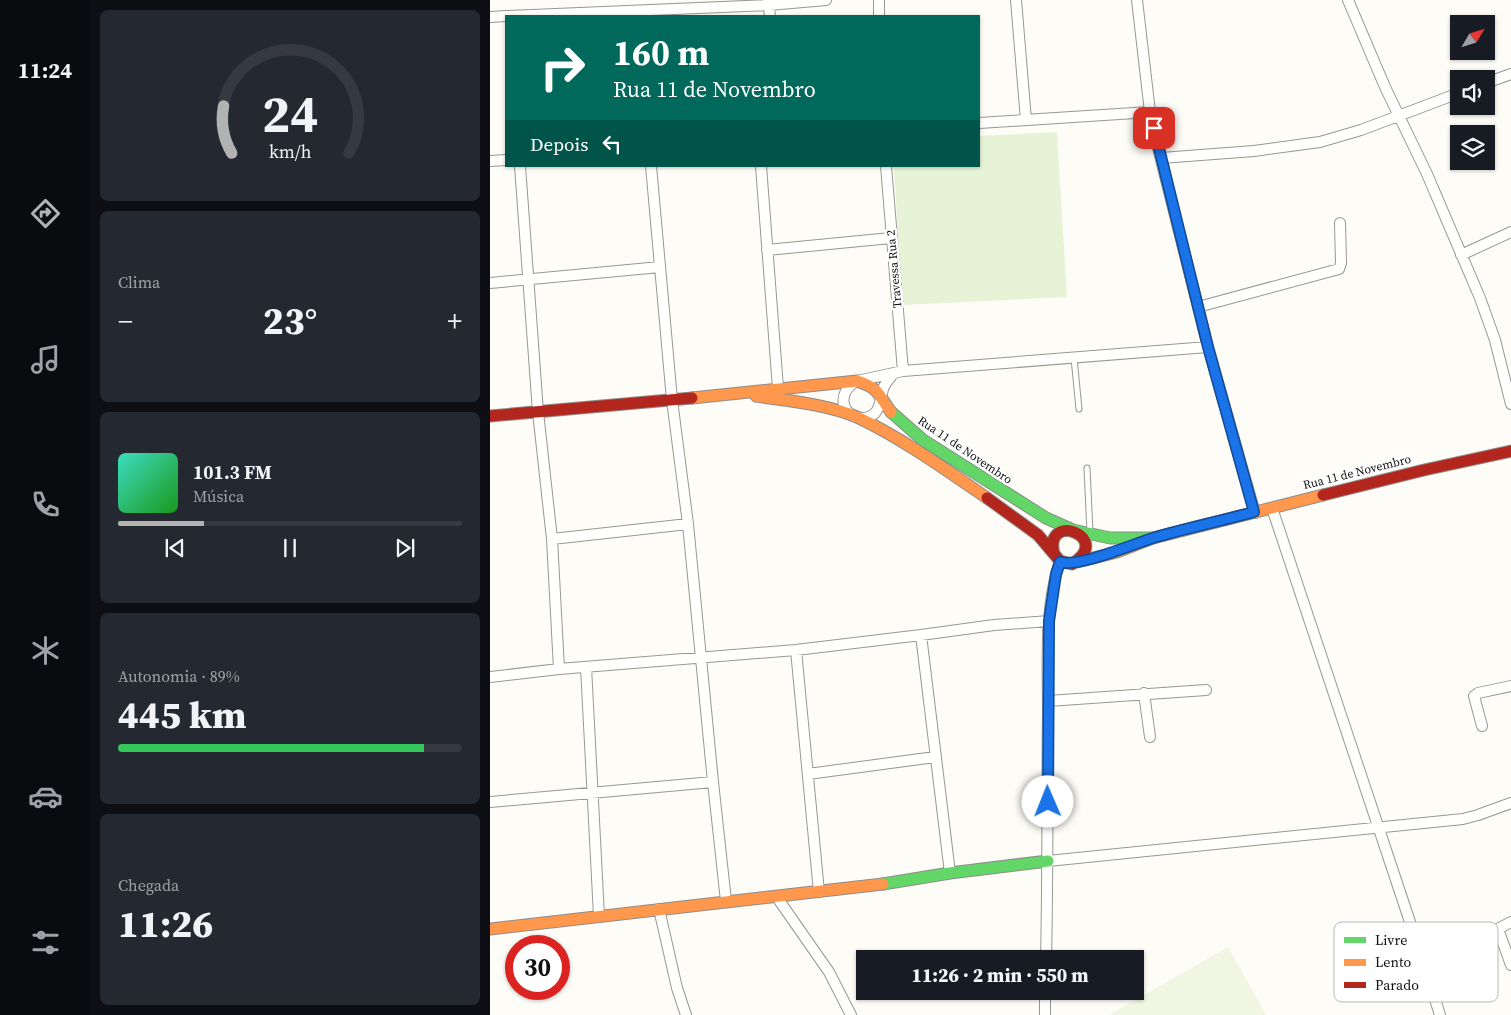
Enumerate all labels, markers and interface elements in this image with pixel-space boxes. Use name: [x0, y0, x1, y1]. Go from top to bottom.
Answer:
north arrow: [1450, 15, 1495, 60]
map controls: [1450, 15, 1495, 170]
text: 160 m: [613, 29, 709, 77]
icon: right: [530, 35, 595, 100]
text: 11:24: [18, 55, 72, 85]
button: sound: [1450, 70, 1495, 115]
text: Rua 11 de Novembro: [613, 74, 816, 104]
text: 24: [262, 78, 318, 149]
pin: [1133, 107, 1175, 149]
icon: arrive: [1140, 114, 1168, 142]
button: layers: [1450, 125, 1495, 170]
icon: left: [598, 130, 626, 158]
text: Depois: [530, 131, 588, 157]
text: km/h: [269, 139, 312, 164]
icon: directions: [28, 196, 63, 231]
street label: Travessa Rua 2: [883, 229, 905, 309]
text: Clima: [118, 271, 160, 293]
text: 23°: [263, 295, 317, 347]
text: −: [118, 302, 133, 340]
text: +: [447, 302, 462, 340]
icon: music: [28, 342, 63, 377]
street label: Rua 11 de Novembro: [915, 412, 1016, 488]
street label: Rua 11 de Novembro: [1301, 451, 1413, 493]
text: 101.3 FM: [193, 459, 272, 485]
text: Música: [193, 485, 244, 507]
icon: phone: [28, 487, 63, 522]
icon: previous: [161, 534, 189, 562]
icon: pause: [276, 534, 304, 562]
icon: next: [391, 534, 419, 562]
icon: climate: [28, 633, 63, 668]
text: Autonomia · 89%: [118, 665, 240, 687]
text: 445 km: [118, 689, 246, 741]
position arrow: [1021, 775, 1073, 827]
icon: car: [28, 779, 63, 814]
text: Chegada: [118, 874, 179, 896]
text: 11:26: [118, 898, 213, 950]
legend: [1334, 922, 1498, 1002]
icon: filters: [28, 925, 63, 960]
text: Livre: [1375, 930, 1407, 950]
speed limit sign: 30: [505, 935, 570, 1000]
text: Lento: [1375, 952, 1411, 972]
text: 11:26 · 2 min · 550 m: [911, 962, 1089, 988]
text: Parado: [1375, 975, 1419, 995]

